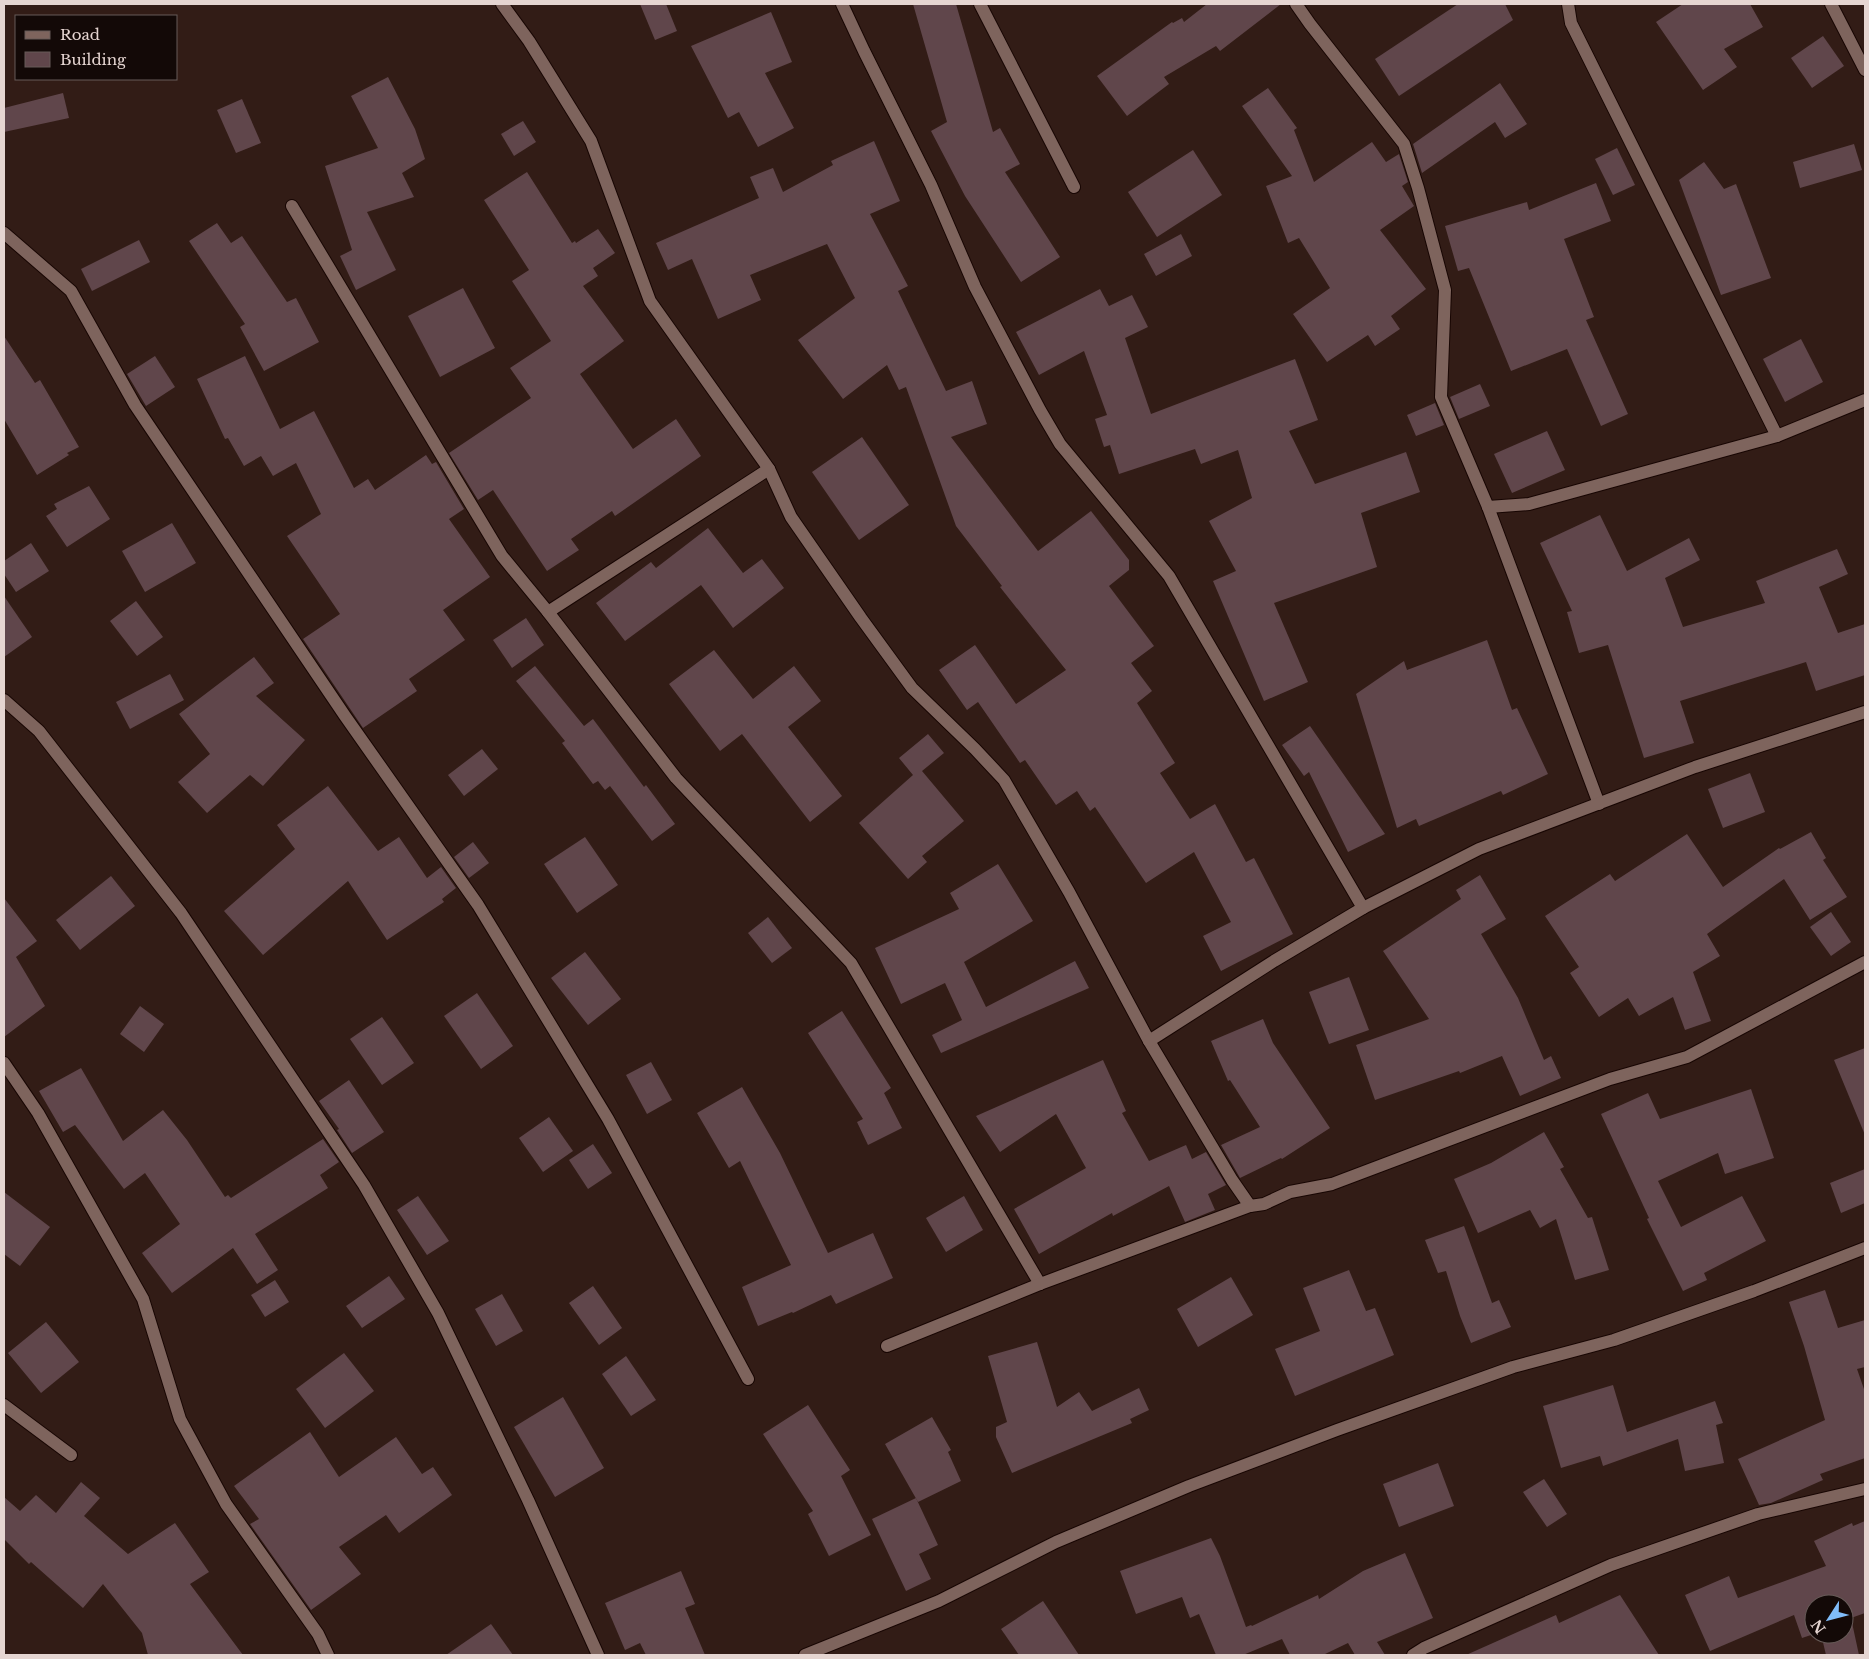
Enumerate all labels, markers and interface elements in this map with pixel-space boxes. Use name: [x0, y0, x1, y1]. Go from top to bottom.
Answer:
legend: [15, 15, 178, 80]
text: Road: [60, 25, 100, 44]
text: Building: [60, 50, 127, 69]
north arrow: [1804, 1594, 1854, 1644]
text: N: [1807, 1616, 1830, 1637]

